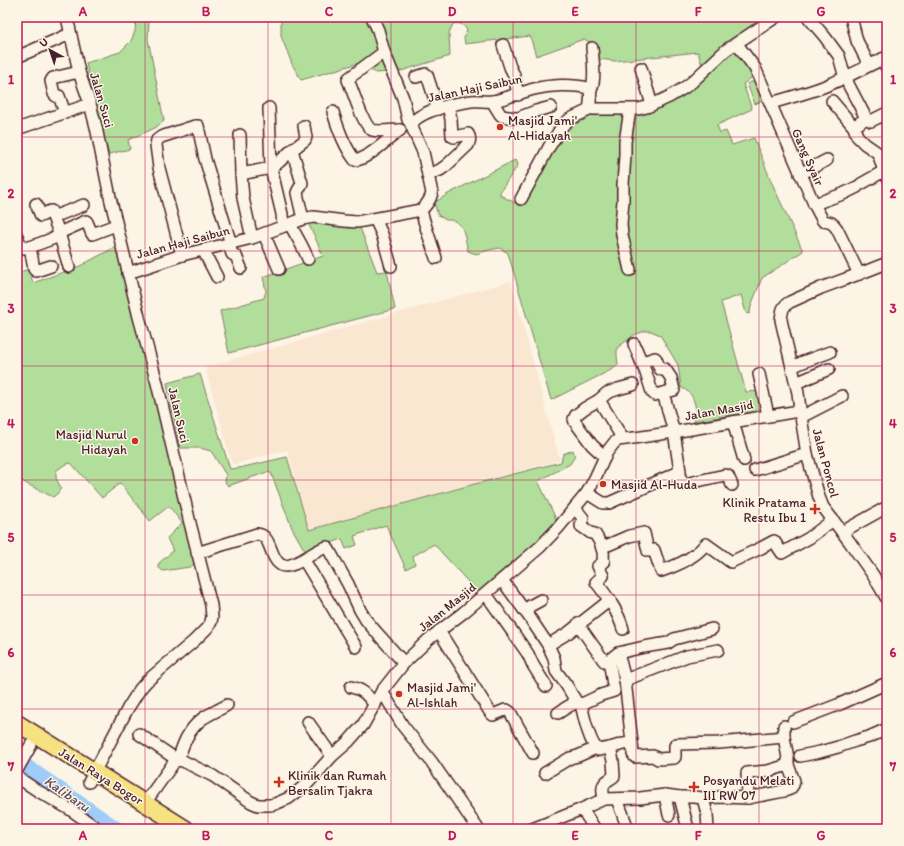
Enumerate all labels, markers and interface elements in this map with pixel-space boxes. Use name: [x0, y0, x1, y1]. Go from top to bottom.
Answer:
text: A: [78, 4, 88, 19]
text: B: [202, 4, 211, 19]
text: C: [325, 4, 334, 19]
text: D: [448, 4, 457, 19]
text: E: [571, 4, 579, 19]
text: F: [695, 4, 702, 19]
text: G: [817, 4, 826, 19]
north arrow: [30, 30, 70, 70]
text: U: [37, 35, 51, 50]
street label: Jalan Suci: [87, 71, 117, 129]
street label: Jalan Haji Saibun: [427, 71, 524, 105]
text: 1: [8, 72, 14, 87]
text: 1: [890, 72, 896, 87]
place label: Masjid Jami' Al-Hidayah: [508, 113, 577, 143]
marker: Masjid Jami' Al-Hidayah: [495, 122, 505, 132]
street label: Gang Syair: [789, 126, 828, 189]
text: 2: [8, 186, 15, 201]
text: 2: [890, 186, 897, 201]
street label: Jalan Haji Saibun: [135, 222, 231, 262]
text: 3: [7, 301, 15, 316]
text: 3: [889, 301, 897, 316]
street label: Jalan Suci: [165, 386, 193, 444]
street label: Jalan Masjid: [684, 397, 754, 423]
text: 4: [7, 416, 15, 431]
text: 4: [889, 416, 897, 431]
place label: Masjid Nurul Hidayah: [56, 427, 127, 457]
street label: Jalan Poncol: [810, 427, 842, 499]
marker: Masjid Nurul Hidayah: [130, 436, 140, 446]
place label: Masjid Al-Huda: [611, 477, 698, 492]
marker: Masjid Al-Huda: [598, 479, 608, 489]
place label: Klinik Pratama Restu Ibu 1: [722, 495, 807, 525]
marker: Klinik Pratama Restu Ibu 1: [809, 503, 821, 515]
text: 5: [8, 530, 15, 545]
text: 5: [890, 530, 897, 545]
street label: Jalan Masjid: [415, 579, 479, 635]
text: 6: [8, 645, 15, 660]
text: 6: [890, 645, 897, 660]
place label: Masjid Jami' Al-Ishlah: [407, 680, 476, 710]
marker: Masjid Jami' Al-Ishlah: [394, 689, 404, 699]
street label: Jalan Raya Bogor: [56, 744, 146, 808]
text: 7: [7, 759, 15, 774]
text: 7: [889, 759, 897, 774]
place label: Klinik dan Rumah Bersalin Tjakra: [288, 768, 386, 798]
water label: Kalibaru: [41, 772, 93, 816]
place label: Posyandu Melati III RW 07: [703, 773, 794, 803]
marker: Klinik dan Rumah Bersalin Tjakra: [273, 776, 285, 788]
marker: Posyandu Melati III RW 07: [688, 781, 700, 793]
text: A: [78, 828, 88, 843]
text: B: [202, 828, 211, 843]
text: C: [325, 828, 334, 843]
text: D: [448, 828, 457, 843]
text: E: [571, 828, 579, 843]
text: F: [695, 828, 702, 843]
text: G: [817, 828, 826, 843]

